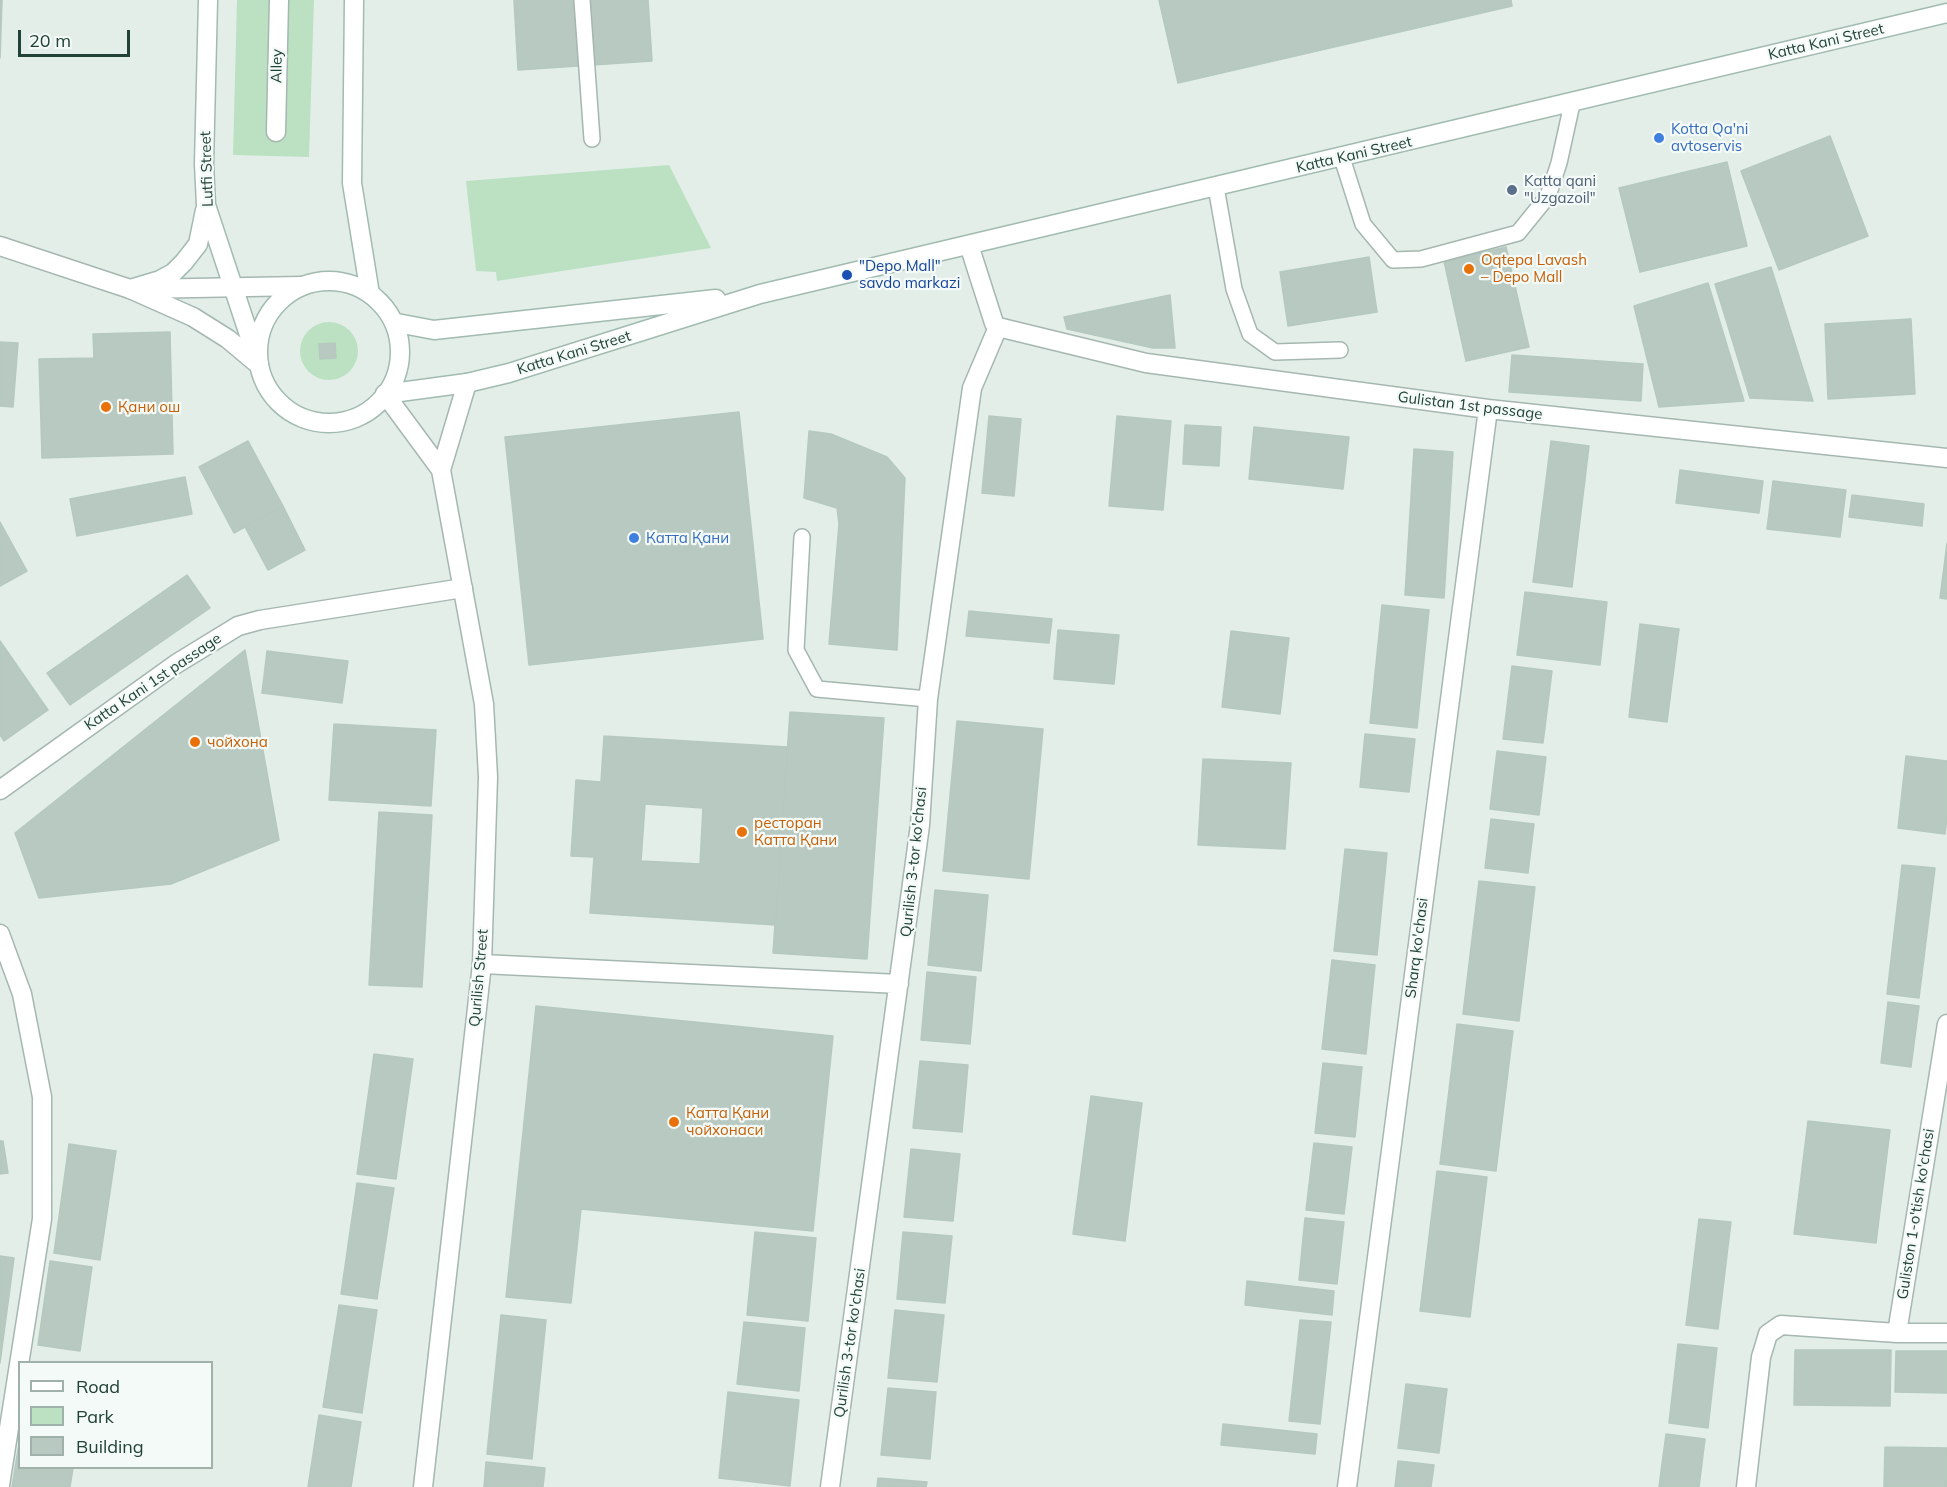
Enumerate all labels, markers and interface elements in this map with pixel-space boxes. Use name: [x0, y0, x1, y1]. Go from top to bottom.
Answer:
scale bar: [21, 18, 134, 56]
street label: Katta Kani Street: [1766, 20, 1886, 64]
text: 20 m: [29, 29, 71, 52]
street label: Alley: [268, 49, 286, 83]
place label: Kotta Qa'ni avtoservis: [1671, 120, 1748, 155]
street label: Lutfi Street: [197, 131, 217, 207]
marker: Kotta Qa'ni avtoservis: [1652, 131, 1666, 145]
street label: Katta Kani Street: [1294, 133, 1414, 177]
place label: Katta qani "Uzgazoil": [1524, 172, 1596, 207]
marker: Katta qani "Uzgazoil": [1505, 183, 1519, 197]
place label: Oqtepa Lavash – Depo Mall: [1481, 251, 1587, 286]
place label: "Depo Mall" savdo markazi: [859, 257, 960, 292]
marker: Oqtepa Lavash – Depo Mall: [1462, 262, 1476, 276]
marker: "Depo Mall" savdo markazi: [840, 268, 854, 282]
street label: Katta Kani Street: [515, 327, 633, 379]
street label: Gulistan 1st passage: [1397, 388, 1543, 424]
place label: Қани ош: [118, 398, 180, 416]
marker: Қани ош: [99, 400, 113, 414]
place label: Катта Қани: [646, 529, 729, 547]
marker: Катта Қани: [627, 531, 641, 545]
street label: Katta Kani 1st passage: [81, 629, 225, 735]
place label: чойхона: [207, 733, 268, 751]
marker: чойхона: [188, 735, 202, 749]
street label: Qurilish 3-tor ko'chasi: [897, 786, 931, 938]
place label: ресторан Катта Қани: [754, 814, 837, 849]
marker: ресторан Катта Қани: [735, 825, 749, 839]
street label: Sharq ko'chasi: [1402, 897, 1432, 999]
street label: Qurilish Street: [466, 928, 492, 1028]
place label: Катта Қани чойхонаси: [686, 1104, 769, 1139]
marker: Катта Қани чойхонаси: [667, 1115, 681, 1129]
street label: Guliston 1-o'tish ko'chasi: [1894, 1127, 1938, 1301]
street label: Qurilish 3-tor ko'chasi: [831, 1267, 869, 1419]
legend: [18, 1361, 213, 1469]
text: Road: [76, 1375, 120, 1398]
text: Park: [76, 1405, 114, 1428]
text: Building: [76, 1435, 144, 1458]

